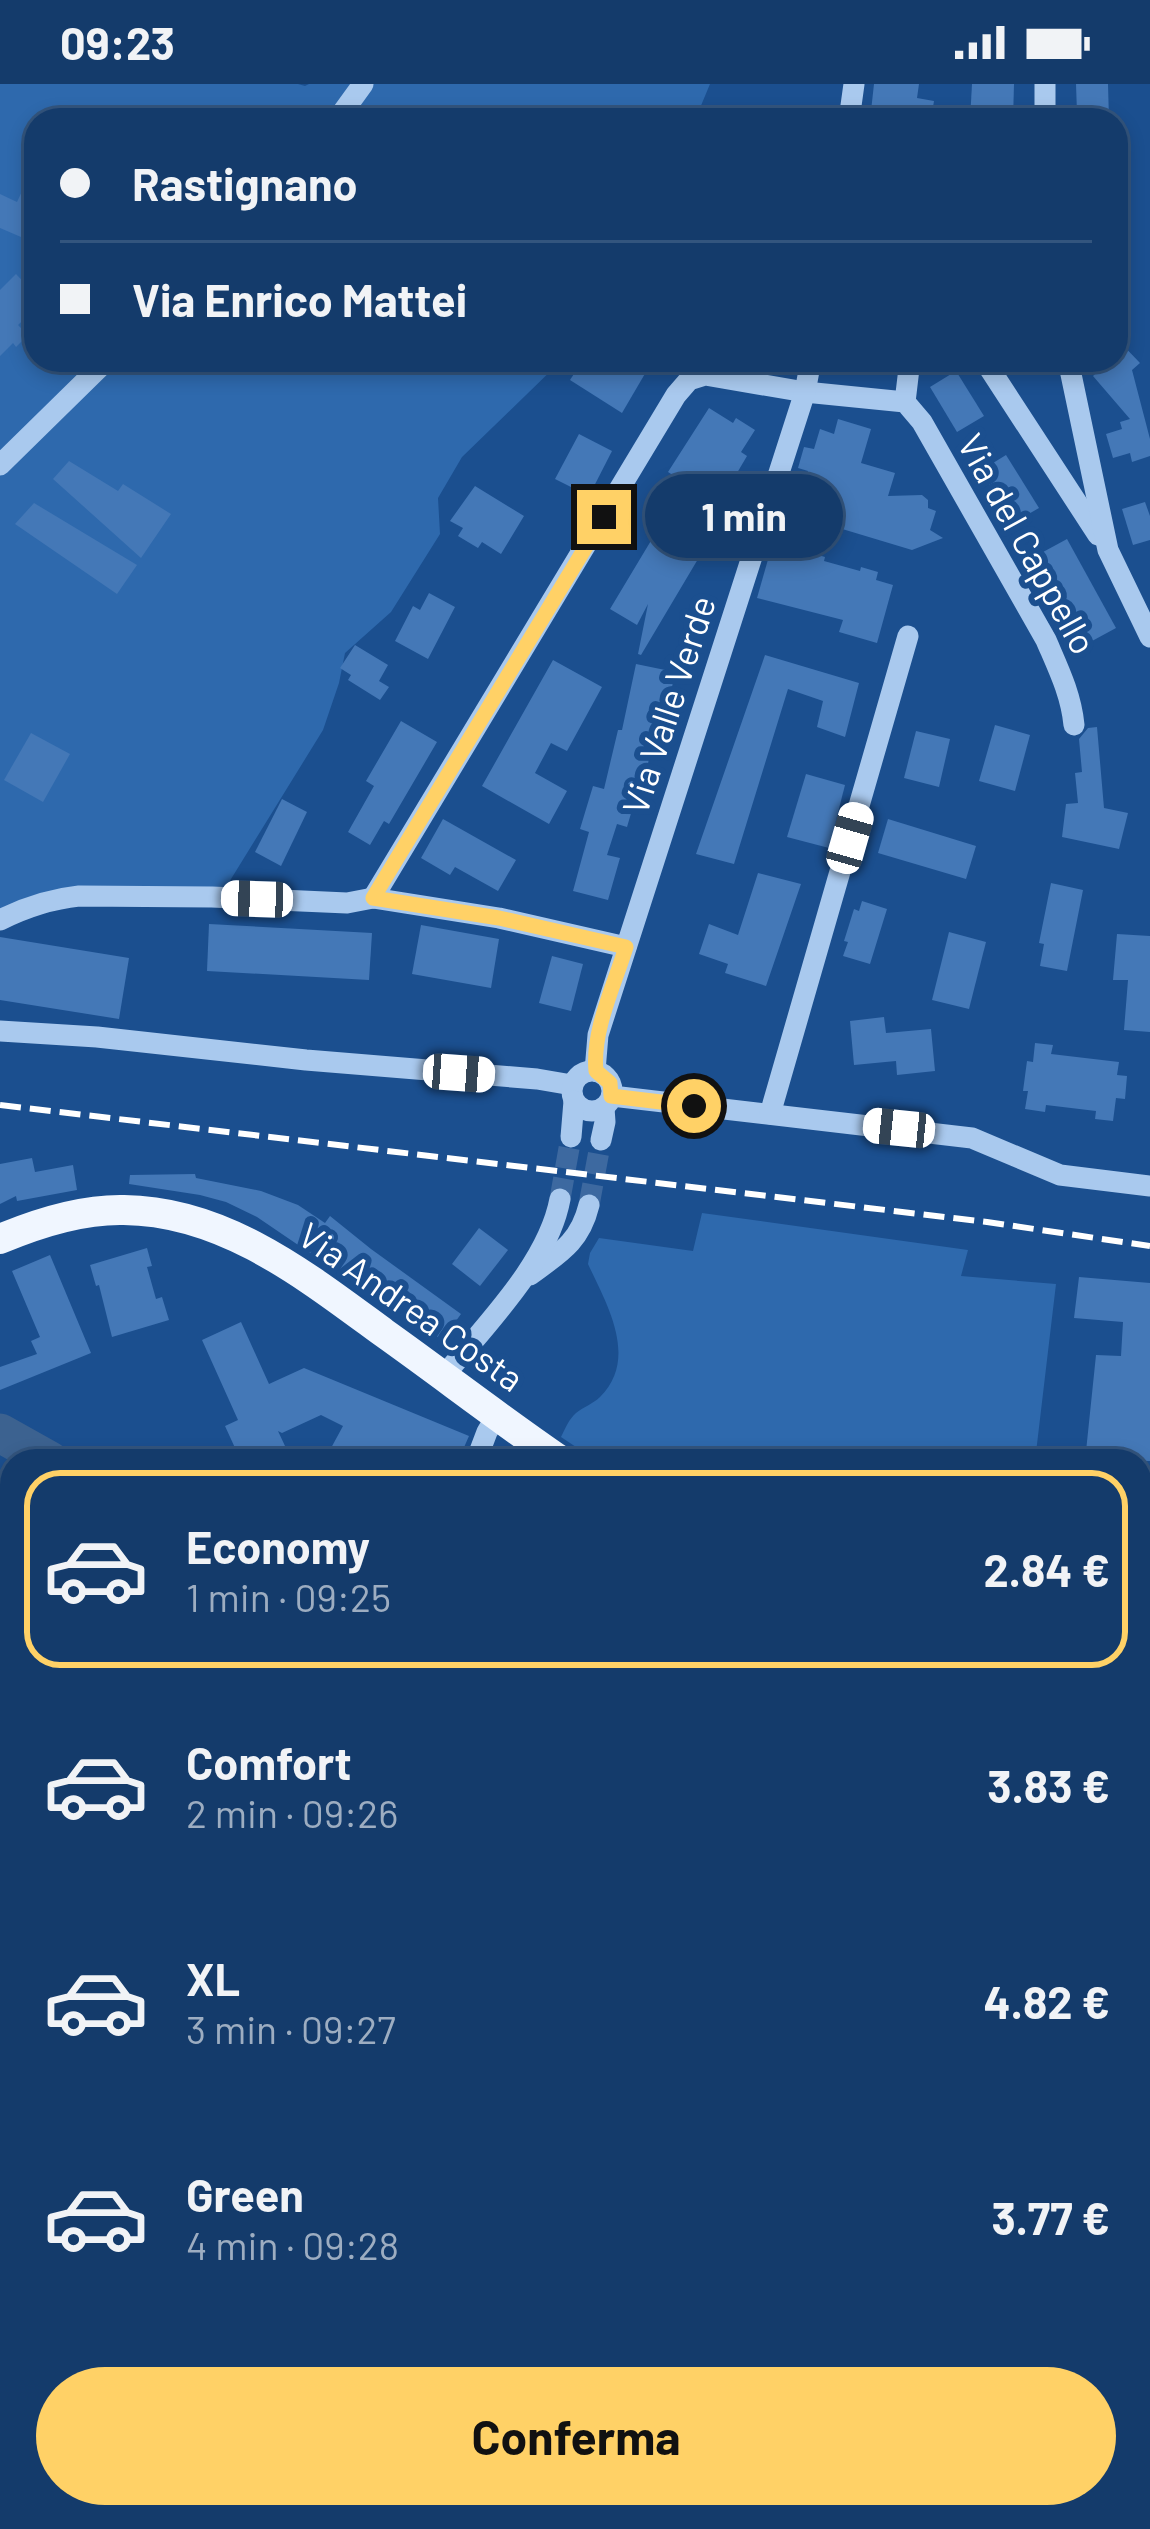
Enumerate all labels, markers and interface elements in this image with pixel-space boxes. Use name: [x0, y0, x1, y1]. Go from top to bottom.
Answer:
text: 09:23: [60, 15, 175, 69]
text: Rastignano: [132, 156, 357, 210]
text: Via Enrico Mattei: [132, 272, 467, 326]
street label: Via del Cappello: [950, 426, 1107, 661]
callout: 1 min: [646, 475, 844, 559]
route end: [577, 490, 631, 544]
text: 1 min: [701, 492, 787, 539]
street label: Via Valle Verde: [612, 590, 723, 819]
car: [823, 798, 877, 878]
car: [220, 880, 294, 918]
car: [422, 1053, 496, 1093]
route start: [667, 1079, 721, 1133]
car: [861, 1106, 937, 1150]
street label: Via Andrea Costa: [291, 1212, 532, 1399]
icon: car: [42, 1515, 150, 1623]
text: Economy: [186, 1519, 370, 1573]
text: 2.84 €: [984, 1542, 1110, 1596]
text: 1 min · 09:25: [186, 1573, 391, 1620]
icon: car: [42, 1731, 150, 1839]
text: Comfort: [186, 1735, 352, 1789]
text: 3.83 €: [987, 1758, 1110, 1812]
text: 2 min · 09:26: [186, 1789, 398, 1836]
icon: car: [42, 1947, 150, 2055]
text: XL: [186, 1951, 240, 2005]
text: 4.82 €: [984, 1974, 1110, 2028]
text: 3 min · 09:27: [186, 2005, 396, 2052]
icon: car: [42, 2163, 150, 2271]
text: Green: [186, 2167, 304, 2221]
text: 3.77 €: [991, 2190, 1110, 2244]
text: 4 min · 09:28: [186, 2221, 399, 2268]
button: Conferma: [36, 2367, 1116, 2505]

